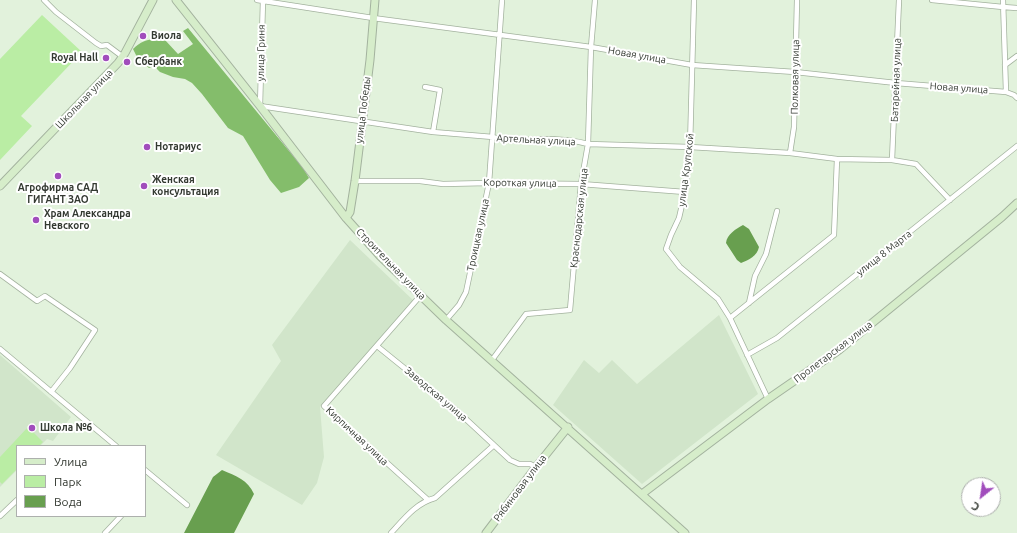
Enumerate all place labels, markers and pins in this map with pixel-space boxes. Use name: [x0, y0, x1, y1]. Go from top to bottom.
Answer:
place label: Виола: [151, 30, 181, 42]
marker: Виола: [138, 31, 148, 41]
place label: Royal Hall: [51, 52, 98, 64]
marker: Royal Hall: [101, 53, 111, 63]
place label: Сбербанк: [135, 56, 182, 68]
marker: Сбербанк: [122, 57, 132, 67]
place label: Нотариус: [155, 141, 201, 153]
marker: Нотариус: [142, 142, 152, 152]
marker: Агрофирма САД ГИГАНТ ЗАО: [53, 171, 63, 181]
place label: Женская консультация: [152, 174, 219, 198]
marker: Женская консультация: [139, 181, 149, 191]
place label: Агрофирма САД ГИГАНТ ЗАО: [18, 182, 98, 206]
place label: Храм Александра Невского: [44, 208, 131, 232]
marker: Храм Александра Невского: [31, 215, 41, 225]
place label: Школа №6: [40, 422, 92, 434]
marker: Школа №6: [27, 423, 37, 433]

